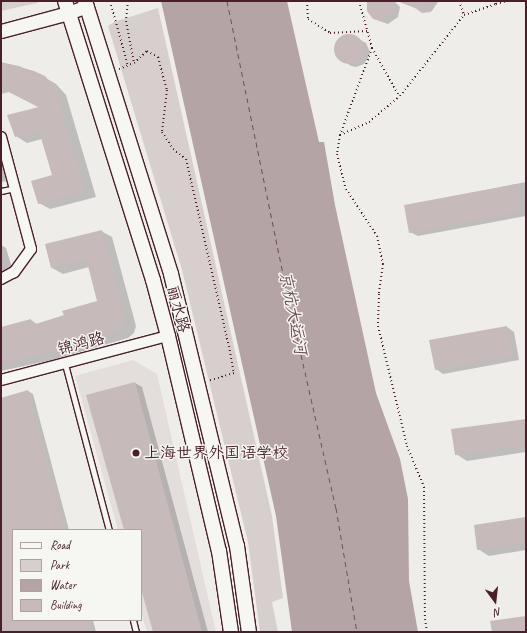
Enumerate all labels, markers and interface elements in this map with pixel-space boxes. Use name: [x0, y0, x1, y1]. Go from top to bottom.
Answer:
water label: 京杭大运河: [275, 269, 311, 357]
street label: 丽水路: [163, 283, 193, 335]
street label: 锦鸿路: [55, 329, 107, 359]
place label: 上海世界外国语学校: [144, 443, 288, 463]
marker: 上海世界外国语学校: [131, 448, 141, 458]
legend: [12, 529, 142, 621]
text: Road: [50, 537, 70, 553]
text: Park: [50, 557, 69, 573]
text: Water: [50, 577, 76, 593]
north arrow: [475, 581, 515, 621]
text: Building: [50, 597, 82, 613]
text: N: [493, 605, 503, 620]

